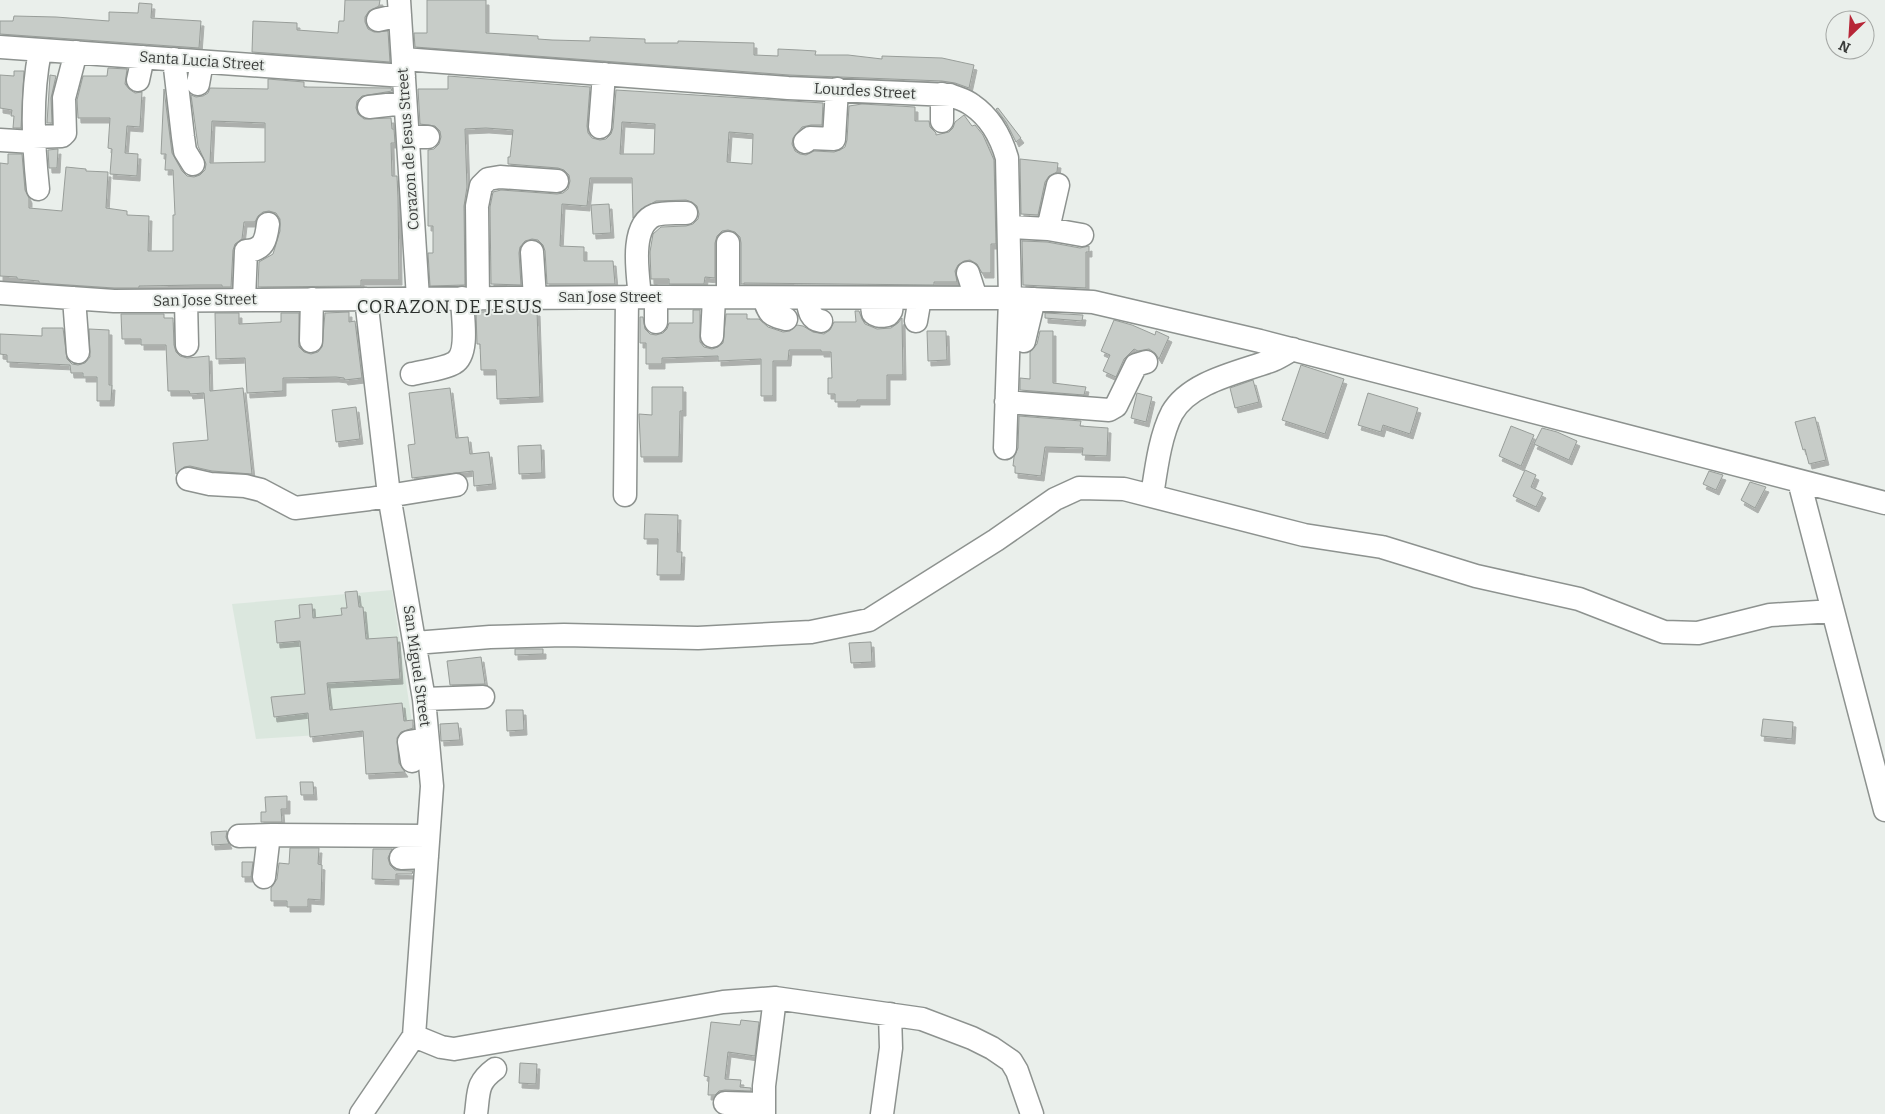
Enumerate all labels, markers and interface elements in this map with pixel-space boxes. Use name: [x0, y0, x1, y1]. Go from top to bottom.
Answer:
north arrow: [1825, 10, 1875, 60]
text: N: [1836, 36, 1853, 56]
street label: Santa Lucia Street: [139, 48, 266, 74]
street label: Corazon de Jesus Street: [393, 67, 423, 231]
street label: Lourdes Street: [814, 79, 917, 103]
street label: San Jose Street: [558, 288, 662, 306]
street label: San Jose Street: [153, 290, 257, 310]
district label: CORAZON DE JESUS: [357, 296, 543, 318]
street label: San Miguel Street: [400, 604, 435, 729]

